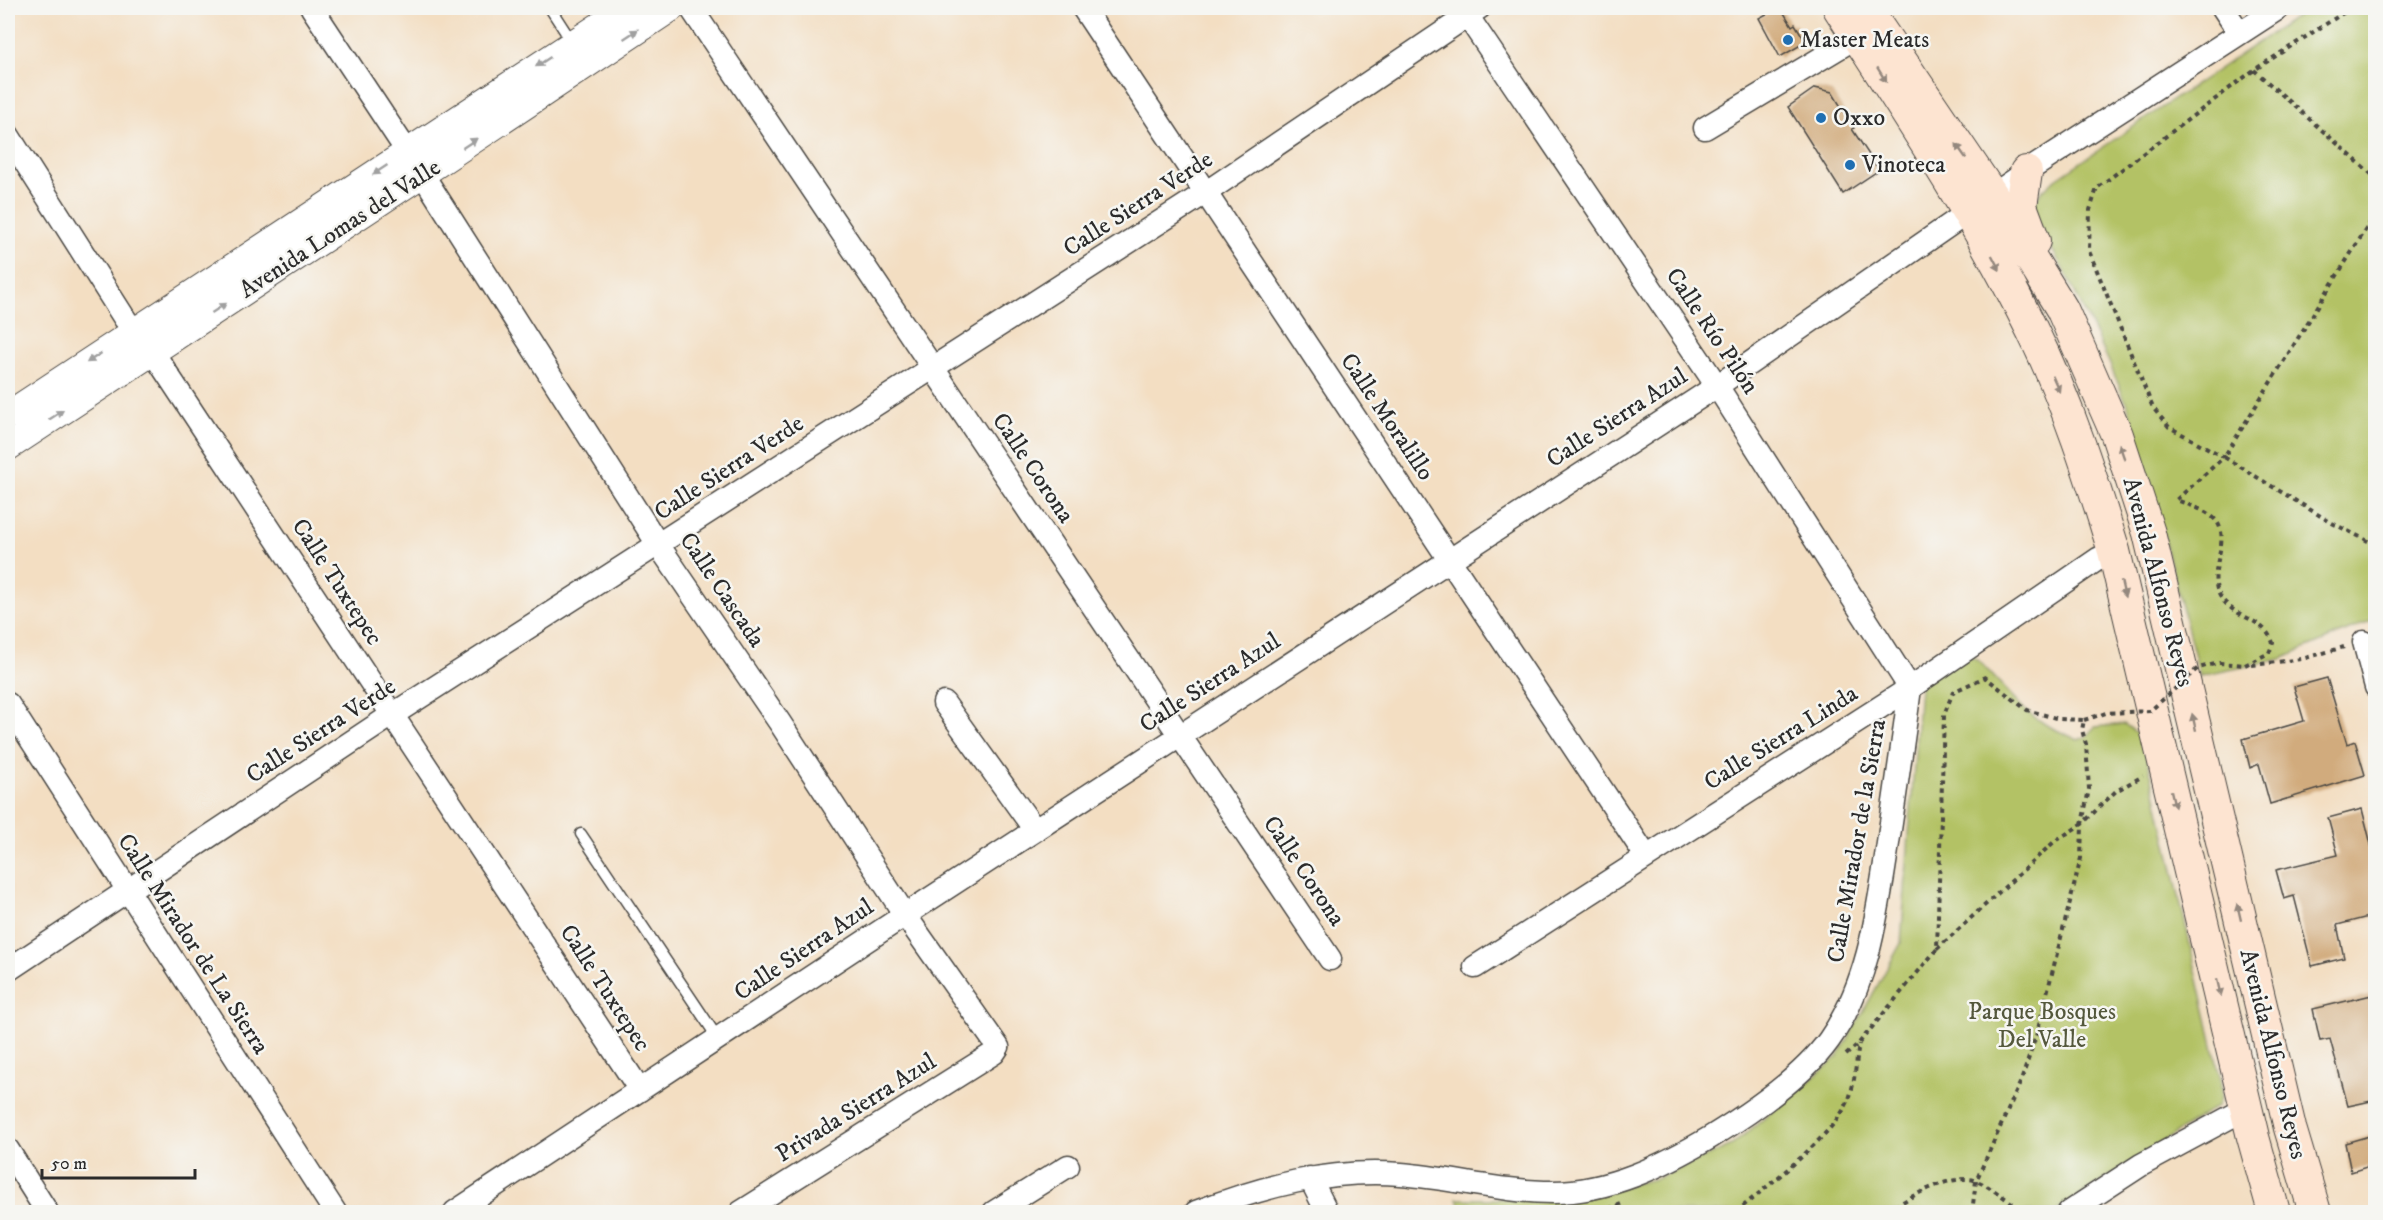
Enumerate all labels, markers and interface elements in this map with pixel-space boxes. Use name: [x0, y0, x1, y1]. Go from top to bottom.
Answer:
place label: Master Meats: [1800, 25, 1929, 55]
one-way arrow: [623, 28, 639, 40]
marker: Master Meats: [1781, 33, 1795, 47]
one-way arrow: [534, 57, 551, 68]
one-way arrow: [1876, 66, 1887, 83]
place label: Oxxo: [1833, 103, 1885, 133]
marker: Oxxo: [1814, 111, 1828, 125]
one-way arrow: [461, 137, 478, 148]
one-way arrow: [1956, 143, 1967, 159]
street label: Calle Sierra Verde: [1058, 145, 1218, 263]
place label: Vinoteca: [1861, 150, 1946, 180]
street label: Avenida Lomas del Valle: [234, 153, 446, 305]
marker: Vinoteca: [1843, 158, 1857, 172]
one-way arrow: [371, 164, 388, 175]
one-way arrow: [1991, 254, 2001, 271]
street label: Calle Río Pilón: [1659, 262, 1766, 400]
one-way arrow: [211, 302, 227, 314]
street label: Calle Moralillo: [1333, 348, 1441, 486]
one-way arrow: [86, 353, 103, 364]
street label: Calle Sierra Azul: [1541, 361, 1694, 475]
one-way arrow: [2051, 375, 2061, 393]
street label: Calle Corona: [985, 407, 1081, 529]
one-way arrow: [48, 409, 64, 421]
street label: Calle Sierra Verde: [649, 409, 809, 527]
one-way arrow: [2117, 443, 2127, 461]
street label: Avenida Alfonso Reyes: [2116, 474, 2200, 690]
street label: Calle Tuxtepec: [285, 513, 389, 651]
street label: Calle Cascada: [673, 527, 772, 654]
one-way arrow: [2119, 579, 2129, 598]
street label: Calle Sierra Azul: [1134, 626, 1287, 740]
street label: Calle Sierra Verde: [241, 672, 401, 790]
street label: Calle Sierra Linda: [1699, 678, 1864, 797]
one-way arrow: [2188, 713, 2198, 731]
street label: Calle Mirador de la Sierra: [1821, 716, 1893, 965]
one-way arrow: [2169, 790, 2179, 808]
street label: Calle Corona: [1256, 810, 1352, 932]
street label: Calle Mirador de La Sierra: [110, 828, 276, 1061]
street label: Calle Sierra Azul: [728, 892, 880, 1008]
one-way arrow: [2233, 902, 2243, 921]
street label: Calle Tuxtepec: [553, 919, 657, 1057]
street label: Avenida Alfonso Reyes: [2232, 946, 2314, 1162]
one-way arrow: [2214, 979, 2224, 998]
park label: Parque Bosques Del Valle: [1968, 997, 2116, 1055]
street label: Privada Sierra Azul: [770, 1046, 942, 1169]
scale bar: [42, 1142, 195, 1180]
text: 50 m: [51, 1153, 87, 1175]

